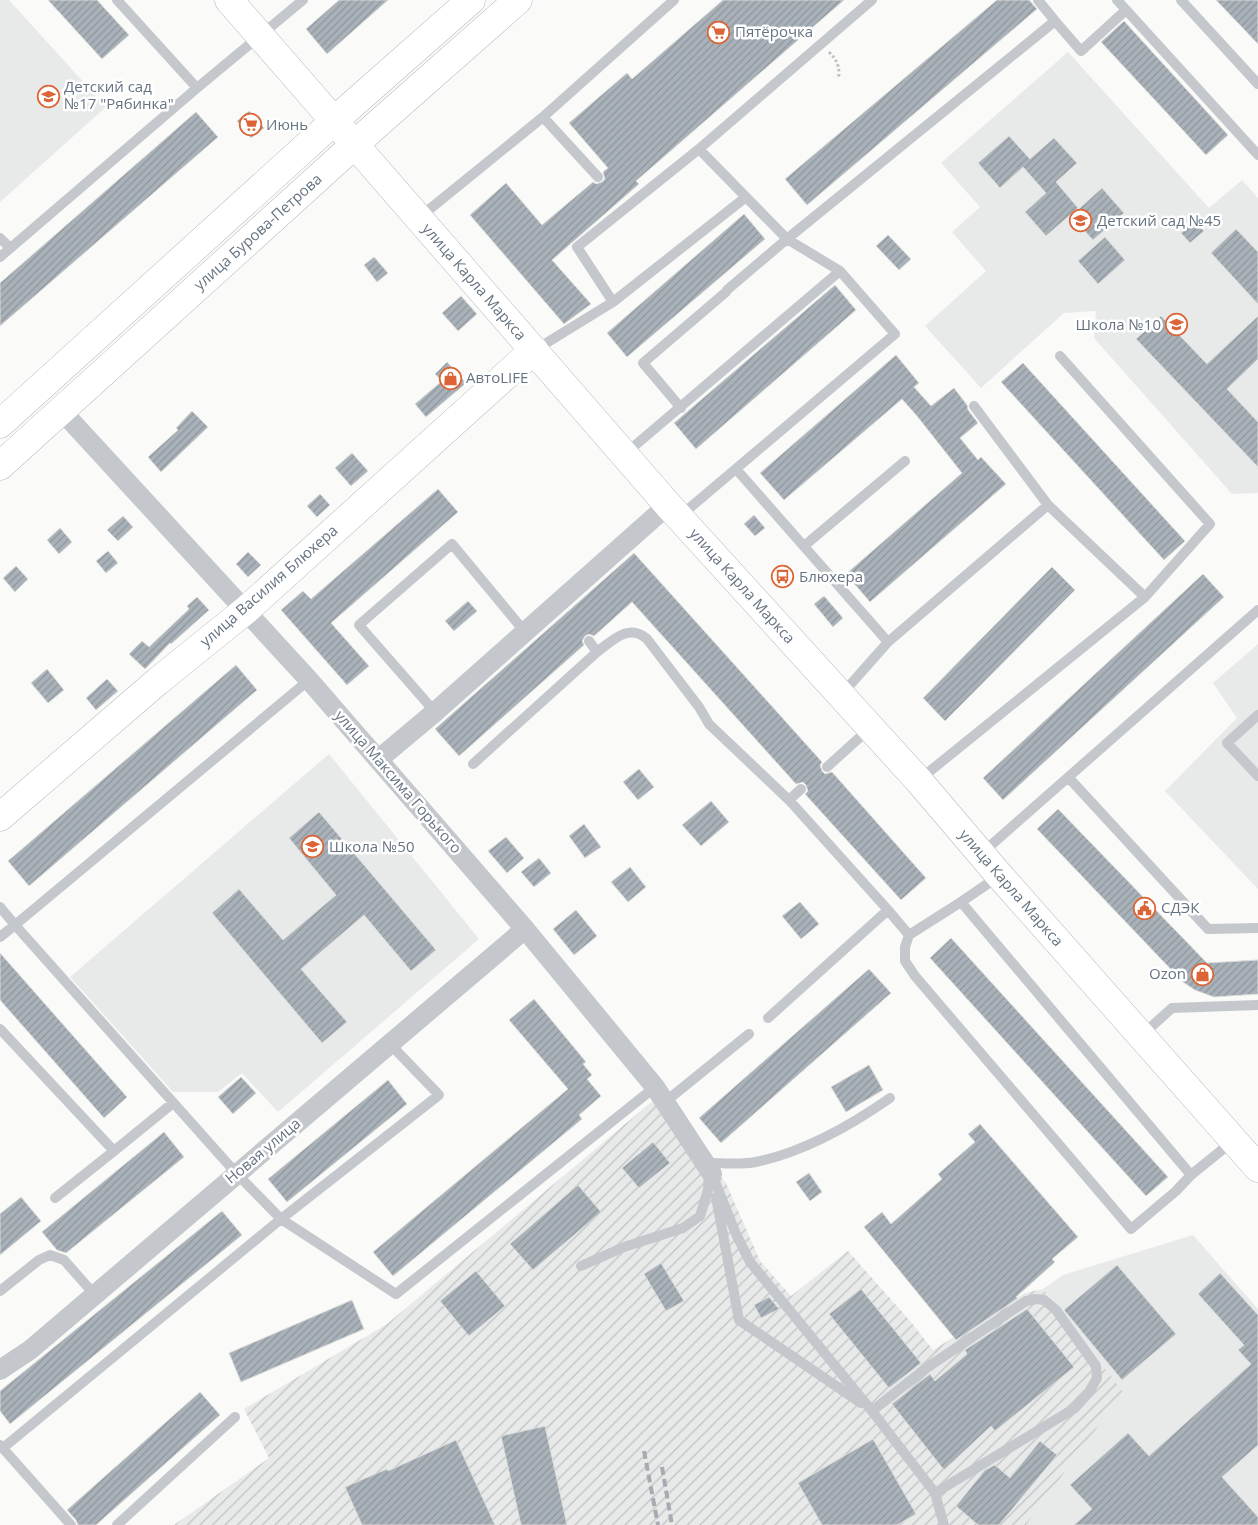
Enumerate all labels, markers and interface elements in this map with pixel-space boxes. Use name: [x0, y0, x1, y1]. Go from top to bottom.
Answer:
supermarket icon: Пятёрочка: [707, 20, 731, 44]
place label: Пятёрочка: [735, 21, 813, 41]
place label: Детский сад №17 "Рябинка": [64, 76, 174, 113]
school or university icon: Детский сад №17 "Рябинка": [36, 84, 60, 108]
supermarket icon: Июнь: [238, 113, 262, 137]
place label: Июнь: [266, 114, 308, 134]
street label: улица Бурова-Петрова: [189, 168, 326, 294]
school or university icon: Детский сад №45: [1069, 209, 1093, 233]
place label: Детский сад №45: [1097, 210, 1221, 230]
street label: улица Карла Маркса: [418, 219, 531, 344]
school or university icon: Школа №10: [1165, 313, 1189, 337]
place label: Школа №10: [1076, 314, 1161, 334]
shop icon: АвтоLIFE: [438, 366, 462, 390]
place label: АвтоLIFE: [466, 367, 528, 387]
street label: улица Василия Блюхера: [195, 520, 341, 651]
street label: улица Карла Маркса: [685, 523, 800, 647]
bus stop icon: Блюхера: [771, 565, 795, 589]
place label: Блюхера: [799, 566, 863, 586]
street label: улица Максима Горького: [331, 705, 467, 857]
street label: улица Карла Маркса: [955, 825, 1068, 950]
school or university icon: Школа №50: [301, 835, 325, 859]
place label: Школа №50: [329, 836, 415, 856]
public building icon: СДЭК: [1133, 896, 1157, 920]
place label: СДЭК: [1161, 897, 1200, 917]
shop icon: Ozon: [1190, 962, 1214, 986]
place label: Ozon: [1149, 963, 1186, 983]
street label: Новая улица: [220, 1113, 304, 1188]

